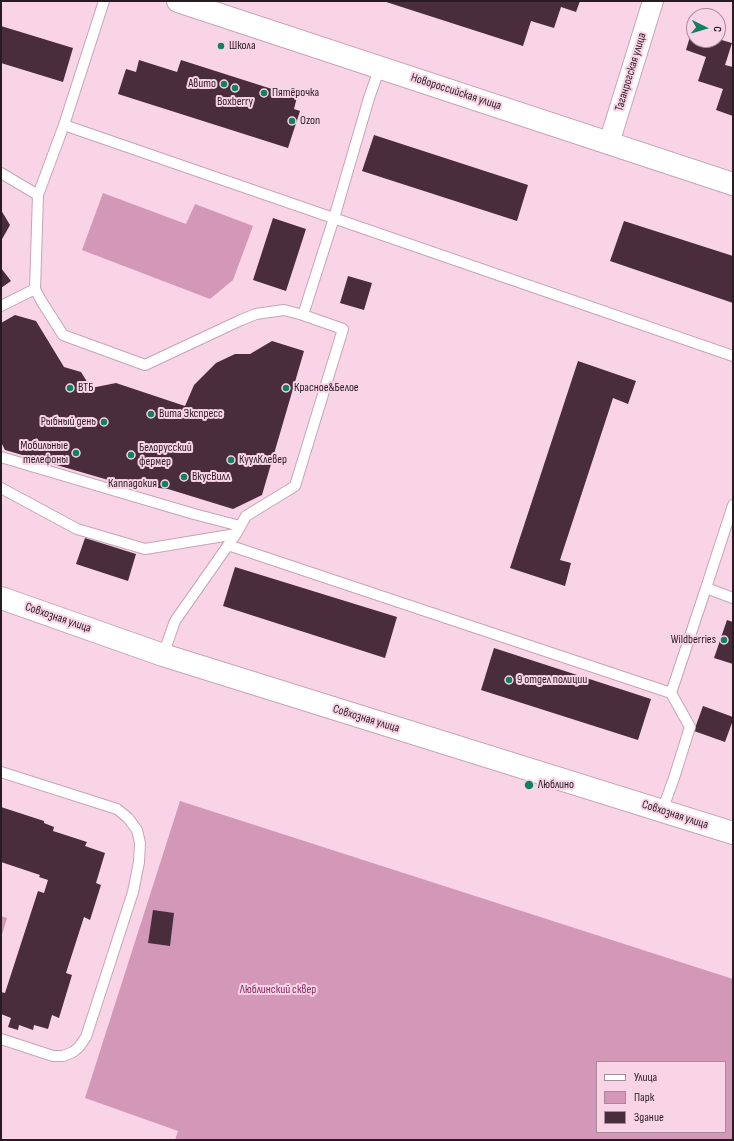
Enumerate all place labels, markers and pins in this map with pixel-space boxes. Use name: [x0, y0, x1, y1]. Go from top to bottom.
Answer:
place label: Школа: [229, 39, 256, 53]
marker: Школа: [216, 41, 226, 51]
place label: Авито: [188, 77, 216, 91]
marker: Авито: [219, 79, 229, 89]
marker: Boxberry: [230, 83, 240, 93]
place label: Пятёрочка: [272, 86, 319, 100]
marker: Пятёрочка: [259, 88, 269, 98]
place label: Boxberry: [217, 95, 253, 109]
place label: Ozon: [300, 114, 320, 128]
marker: Ozon: [287, 116, 297, 126]
place label: ВТБ: [78, 381, 93, 395]
place label: Красное&Белое: [294, 381, 359, 395]
marker: ВТБ: [65, 383, 75, 393]
marker: Красное&Белое: [281, 383, 291, 393]
place label: Вита Экспресс: [159, 407, 223, 421]
marker: Вита Экспресс: [146, 409, 156, 419]
place label: Рыбный день: [41, 415, 96, 429]
marker: Рыбный день: [99, 417, 109, 427]
place label: Мобильные телефоны: [20, 439, 68, 467]
place label: Белорусский фермер: [139, 441, 192, 469]
marker: Мобильные телефоны: [71, 448, 81, 458]
marker: Белорусский фермер: [126, 450, 136, 460]
place label: КуулКлевер: [239, 453, 287, 467]
marker: КуулКлевер: [226, 455, 236, 465]
place label: ВкусВилл: [192, 470, 230, 484]
marker: ВкусВилл: [179, 472, 189, 482]
place label: Каппадокия: [108, 477, 157, 491]
marker: Каппадокия: [160, 479, 170, 489]
place label: Wildberries: [671, 633, 716, 647]
marker: Wildberries: [719, 635, 729, 645]
place label: 9 отдел полиции: [517, 673, 587, 687]
marker: 9 отдел полиции: [504, 675, 514, 685]
place label: Люблино: [538, 778, 574, 792]
marker: Люблино: [523, 779, 535, 791]

